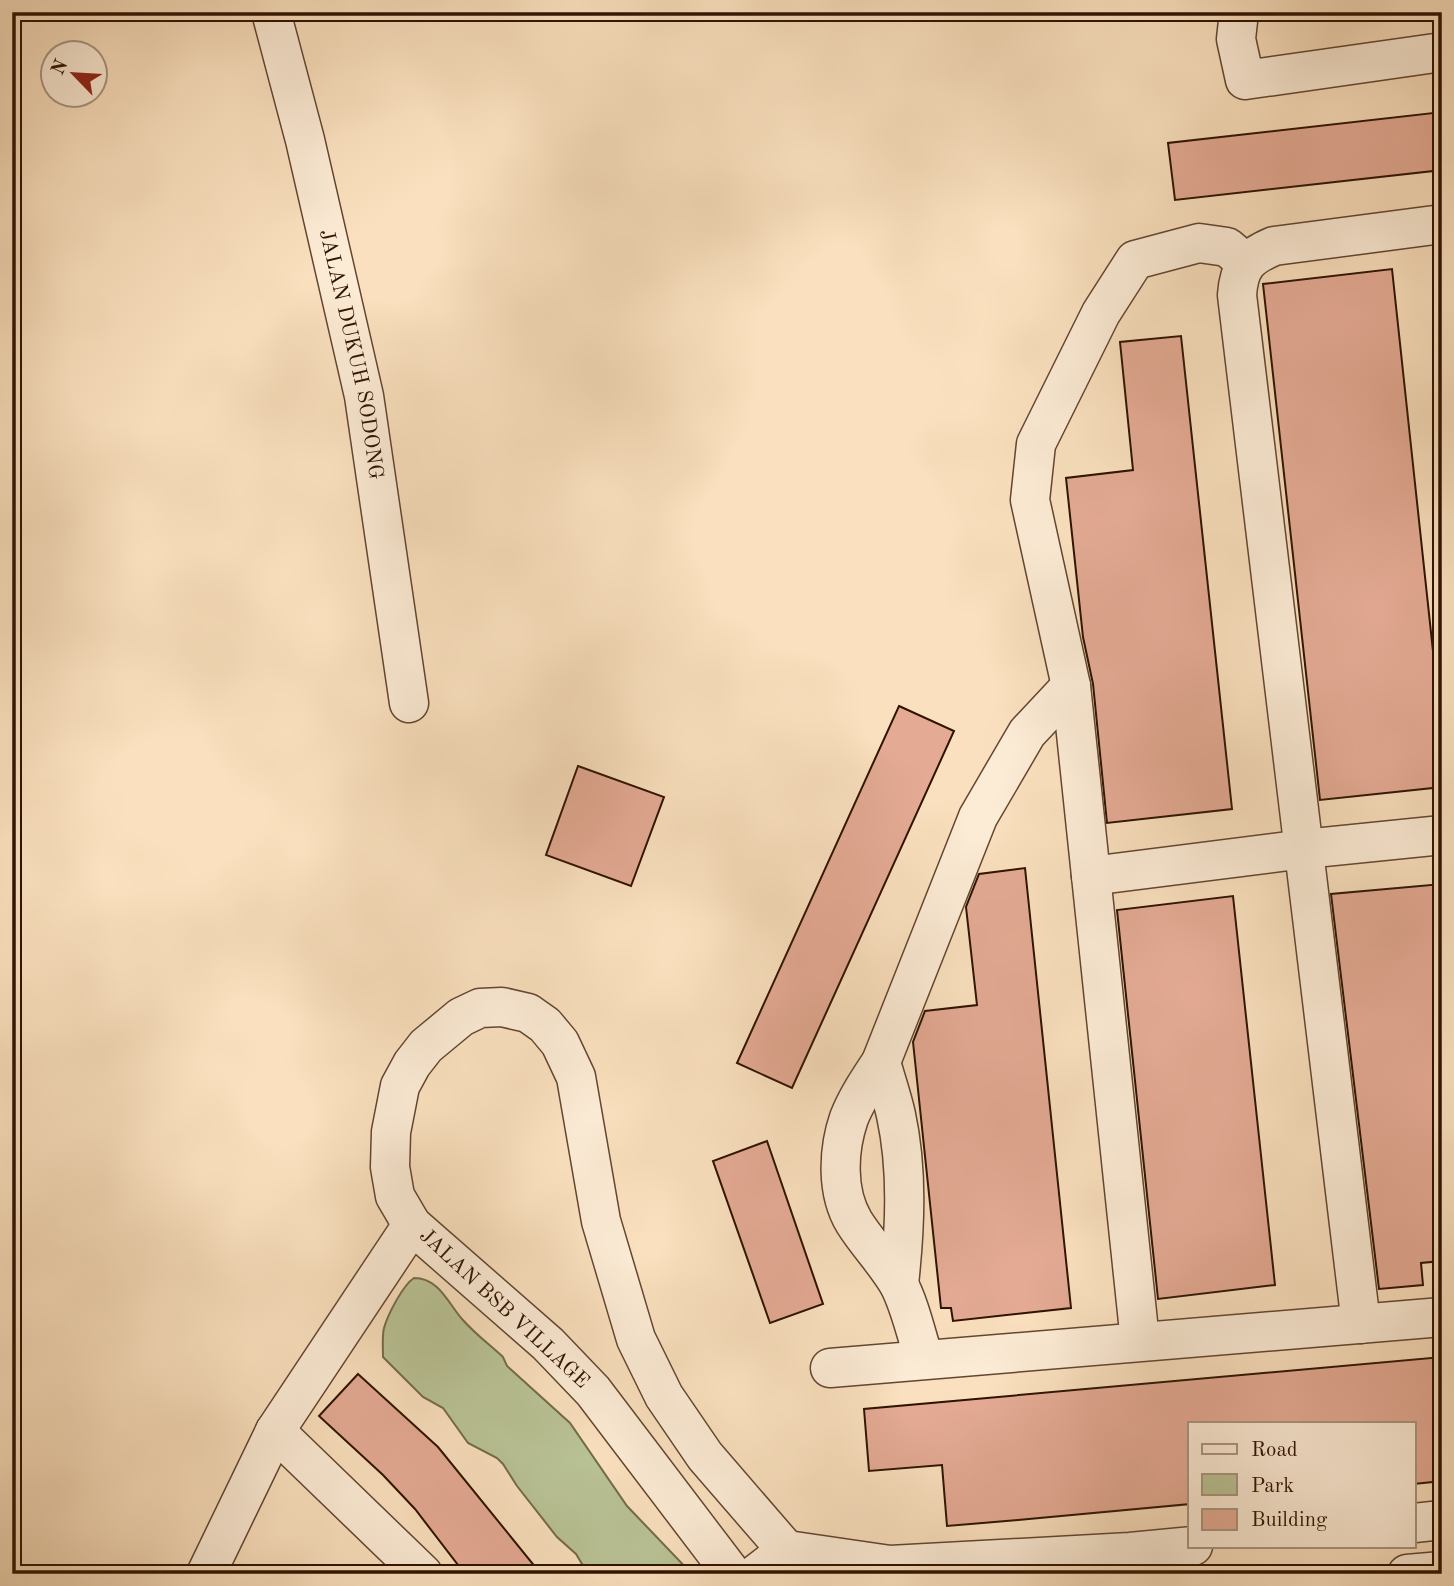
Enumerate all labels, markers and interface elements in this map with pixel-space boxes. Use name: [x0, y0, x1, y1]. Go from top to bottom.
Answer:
north arrow: [38, 38, 108, 108]
text: N: [49, 57, 73, 78]
street label: JALAN DUKUH SODONG: [315, 227, 387, 481]
street label: JALAN BSB VILLAGE: [415, 1225, 593, 1393]
legend: [1188, 1422, 1416, 1548]
text: Road: [1251, 1440, 1298, 1461]
text: Park: [1251, 1476, 1294, 1497]
text: Building: [1251, 1510, 1328, 1531]

